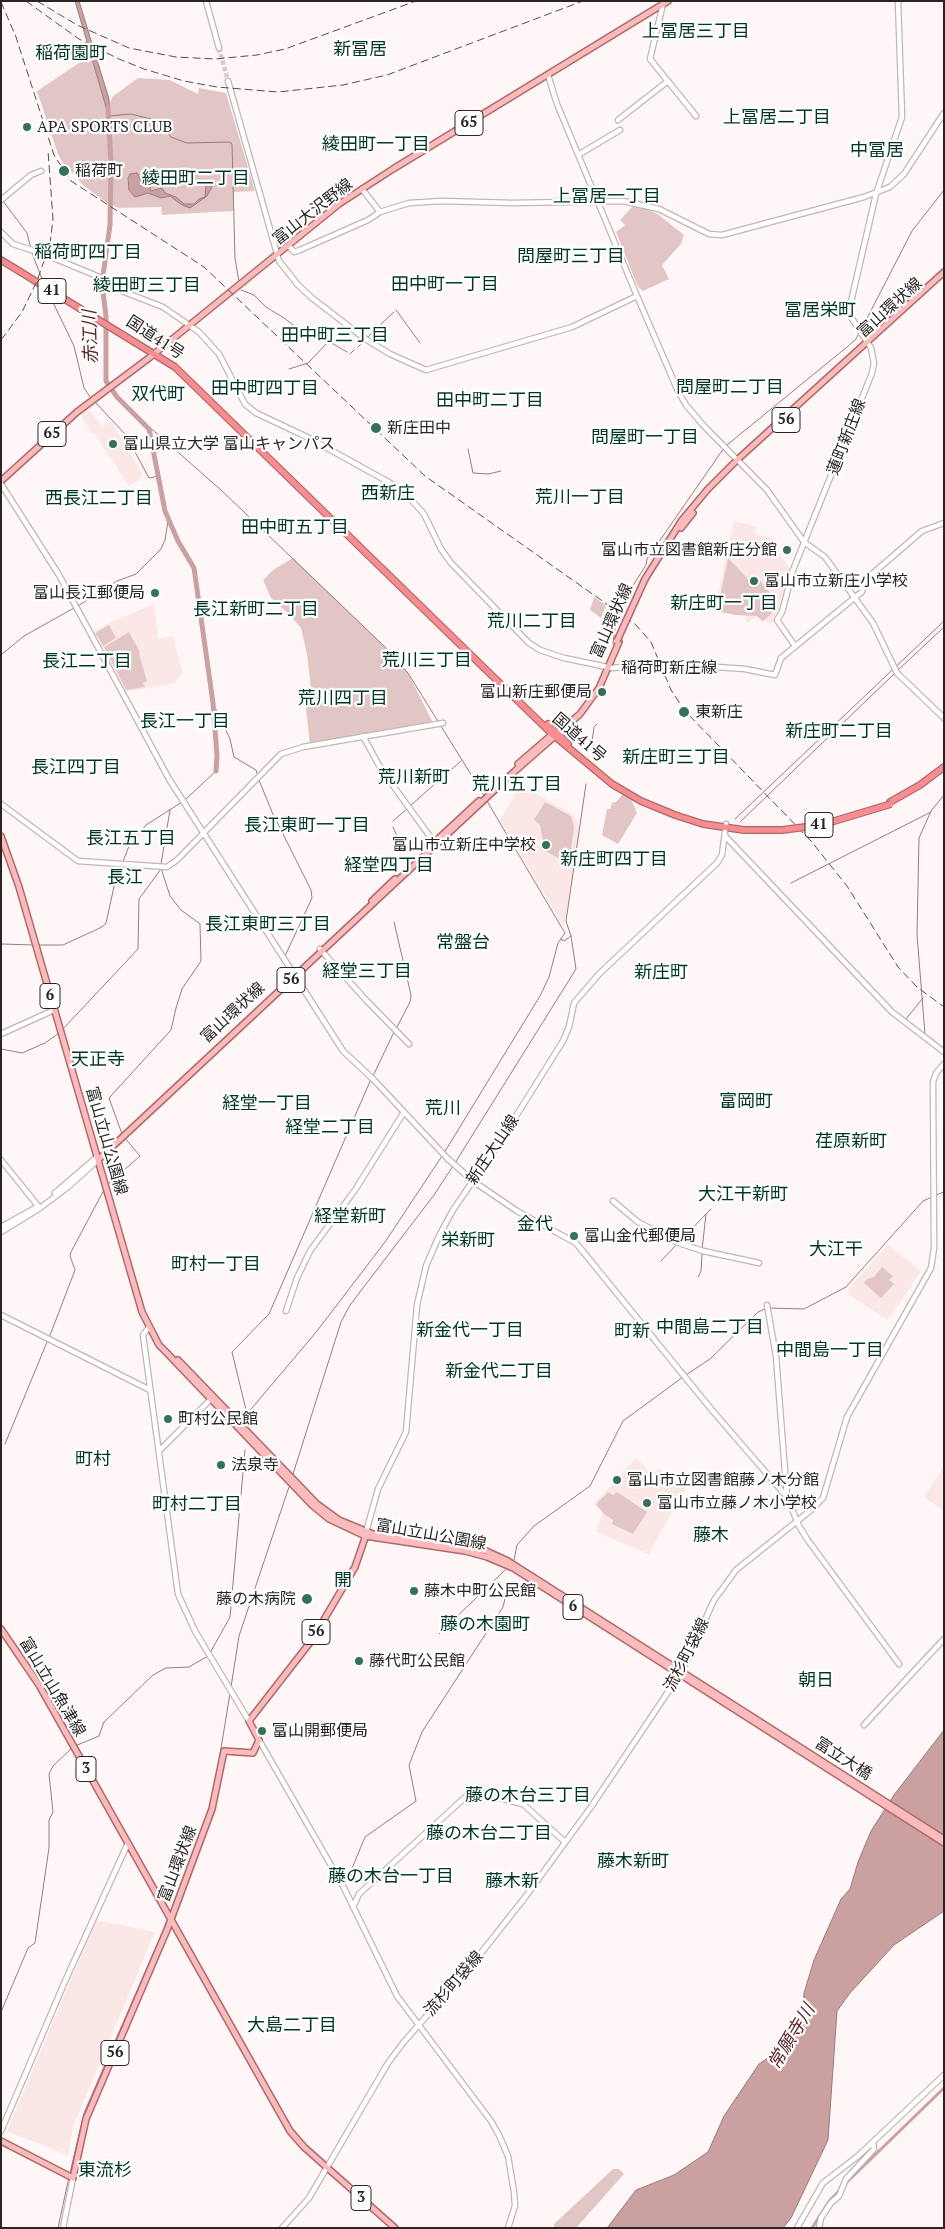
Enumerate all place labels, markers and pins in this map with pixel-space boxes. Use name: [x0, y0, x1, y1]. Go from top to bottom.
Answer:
place label: APA SPORTS CLUB: [37, 117, 172, 137]
marker: APA SPORTS CLUB: [21, 121, 33, 133]
place label: 稲荷町: [75, 161, 123, 181]
marker: 稲荷町: [57, 164, 71, 178]
place label: 新庄田中: [387, 418, 451, 438]
marker: 新庄田中: [369, 421, 383, 435]
place label: 富山県立大学 富山キャンパス: [123, 434, 335, 454]
marker: 富山県立大学 富山キャンパス: [107, 438, 119, 450]
place label: 富山市立図書館新庄分館: [601, 540, 777, 560]
marker: 富山市立図書館新庄分館: [781, 544, 793, 556]
place label: 富山市立新庄小学校: [764, 571, 908, 591]
marker: 富山市立新庄小学校: [748, 575, 760, 587]
place label: 富山長江郵便局: [33, 583, 145, 603]
marker: 富山長江郵便局: [149, 587, 161, 599]
place label: 富山新庄郵便局: [480, 682, 592, 702]
marker: 富山新庄郵便局: [596, 686, 608, 698]
place label: 東新庄: [695, 702, 743, 722]
marker: 東新庄: [677, 705, 691, 719]
place label: 富山市立新庄中学校: [392, 835, 536, 855]
marker: 富山市立新庄中学校: [540, 839, 552, 851]
place label: 富山金代郵便局: [584, 1226, 696, 1246]
marker: 富山金代郵便局: [568, 1230, 580, 1242]
place label: 町村公民館: [178, 1409, 258, 1429]
marker: 町村公民館: [162, 1413, 174, 1425]
place label: 法泉寺: [231, 1455, 279, 1475]
marker: 法泉寺: [215, 1459, 227, 1471]
place label: 富山市立図書館藤ノ木分館: [627, 1470, 819, 1490]
marker: 富山市立図書館藤ノ木分館: [611, 1474, 623, 1486]
place label: 富山市立藤ノ木小学校: [657, 1493, 817, 1513]
marker: 富山市立藤ノ木小学校: [641, 1497, 653, 1509]
place label: 藤木中町公民館: [424, 1581, 536, 1601]
marker: 藤木中町公民館: [408, 1585, 420, 1597]
place label: 藤の木病院: [216, 1589, 296, 1609]
marker: 藤の木病院: [300, 1592, 314, 1606]
place label: 藤代町公民館: [369, 1651, 465, 1671]
marker: 藤代町公民館: [353, 1655, 365, 1667]
place label: 富山開郵便局: [272, 1721, 368, 1741]
marker: 富山開郵便局: [256, 1725, 268, 1737]

